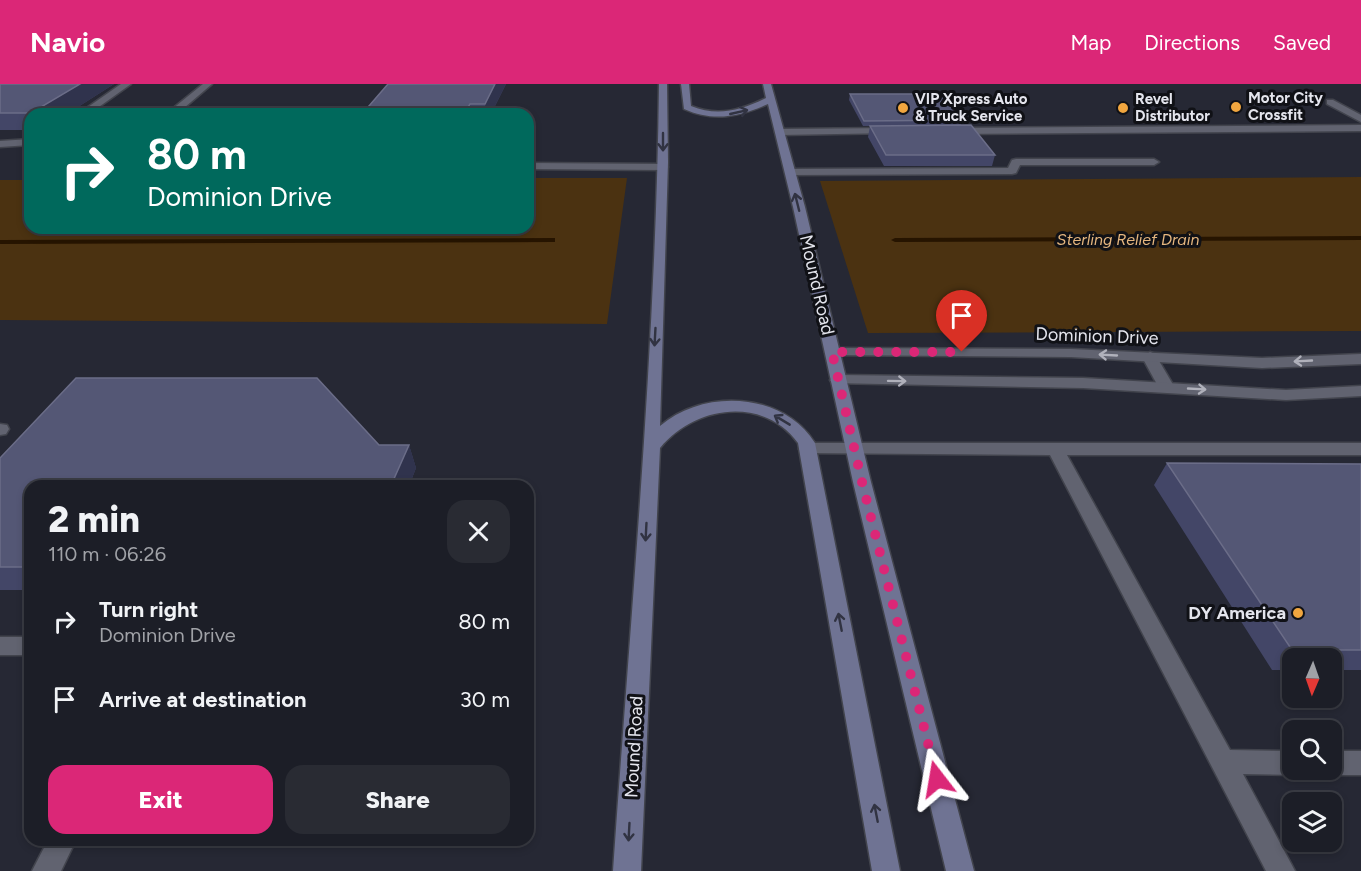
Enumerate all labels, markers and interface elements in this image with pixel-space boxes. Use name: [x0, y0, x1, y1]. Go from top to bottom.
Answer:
text: Navio: [30, 25, 105, 59]
text: Map: [1070, 30, 1111, 55]
text: Directions: [1144, 30, 1240, 55]
text: Saved: [1273, 30, 1331, 55]
place label: Motor City Crossfit: [1248, 89, 1323, 124]
place label: VIP Xpress Auto & Truck Service: [915, 90, 1028, 125]
place label: Revel Distributor: [1135, 90, 1210, 125]
marker: Motor City Crossfit: [1229, 100, 1243, 114]
marker: VIP Xpress Auto & Truck Service: [896, 101, 910, 115]
marker: Revel Distributor: [1116, 101, 1130, 115]
one-way arrow: [729, 106, 748, 118]
text: 80 m: [147, 129, 247, 180]
icon: right: [48, 132, 126, 210]
one-way arrow: [657, 132, 669, 152]
text: Dominion Drive: [147, 180, 332, 213]
one-way arrow: [791, 193, 803, 212]
water label: Sterling Relief Drain: [1057, 230, 1199, 249]
street label: Mound Road: [795, 233, 839, 337]
pin: [936, 290, 987, 352]
icon: arrive: [945, 299, 978, 332]
street label: Dominion Drive: [1035, 323, 1159, 349]
one-way arrow: [649, 327, 660, 347]
one-way arrow: [1098, 349, 1118, 360]
one-way arrow: [1293, 356, 1313, 367]
one-way arrow: [886, 375, 906, 386]
one-way arrow: [1186, 384, 1206, 395]
one-way arrow: [774, 414, 791, 426]
text: 2 min: [48, 498, 140, 541]
button: close: [447, 500, 510, 563]
one-way arrow: [640, 522, 651, 542]
text: 110 m · 06:26: [48, 542, 166, 566]
text: Turn right: [99, 596, 198, 623]
place label: DY America: [1188, 602, 1286, 624]
icon: right: [48, 605, 81, 638]
marker: DY America: [1291, 606, 1305, 620]
text: 80 m: [458, 608, 510, 635]
one-way arrow: [834, 612, 845, 632]
text: Dominion Drive: [99, 623, 236, 647]
north arrow: [1282, 648, 1342, 708]
map controls: [1282, 648, 1342, 852]
icon: arrive: [48, 683, 81, 716]
text: Arrive at destination: [99, 686, 307, 713]
text: 30 m: [460, 686, 510, 713]
street label: Mound Road: [620, 695, 648, 799]
button: search: [1282, 720, 1342, 780]
position arrow: [905, 747, 969, 811]
button: Exit: [48, 765, 273, 834]
button: Share: [285, 765, 510, 834]
button: layers: [1282, 792, 1342, 852]
one-way arrow: [870, 804, 881, 824]
one-way arrow: [623, 821, 634, 841]

